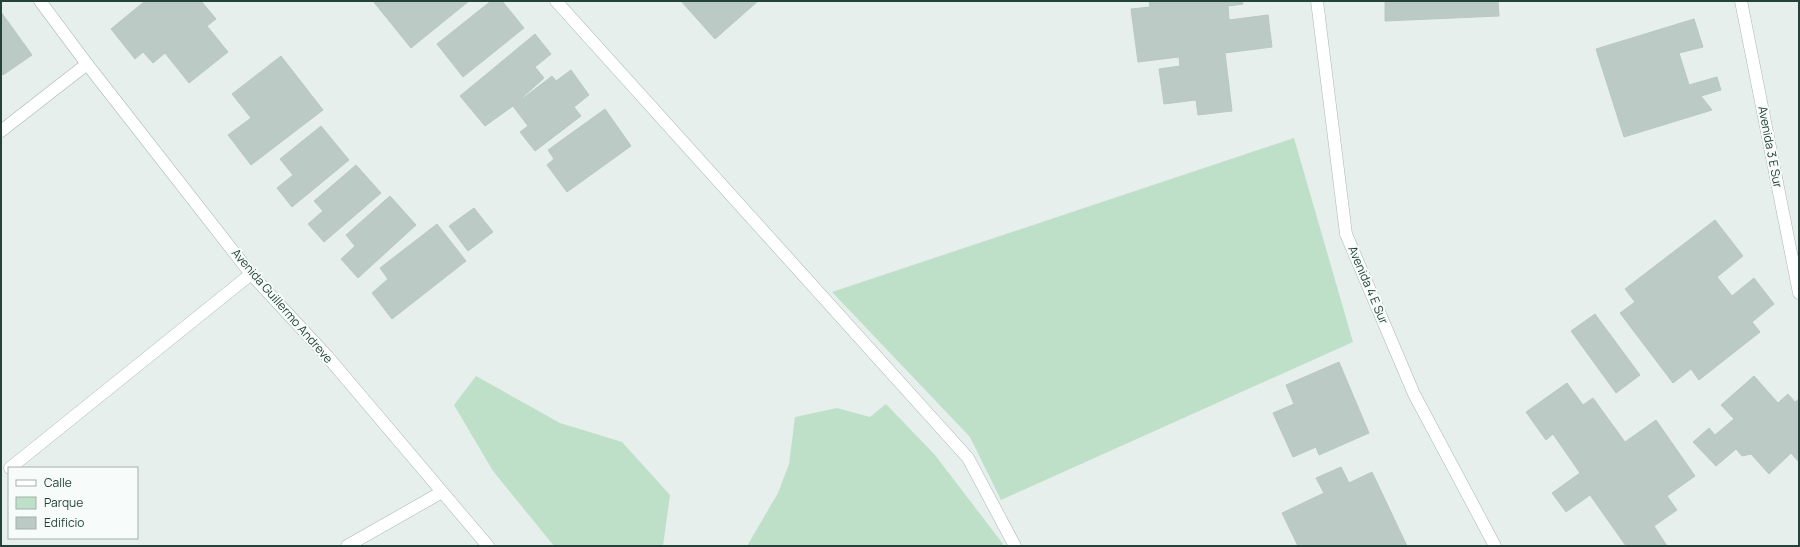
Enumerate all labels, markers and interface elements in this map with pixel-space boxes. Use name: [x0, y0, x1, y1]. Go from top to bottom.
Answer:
street label: Avenida 3 E Sur: [1754, 105, 1787, 190]
street label: Avenida 4 E Sur: [1344, 243, 1393, 327]
street label: Avenida Guillermo Andreve: [228, 245, 337, 367]
legend: [8, 467, 138, 539]
text: Calle: [44, 474, 72, 491]
text: Parque: [44, 494, 83, 511]
text: Edificio: [44, 514, 84, 531]

